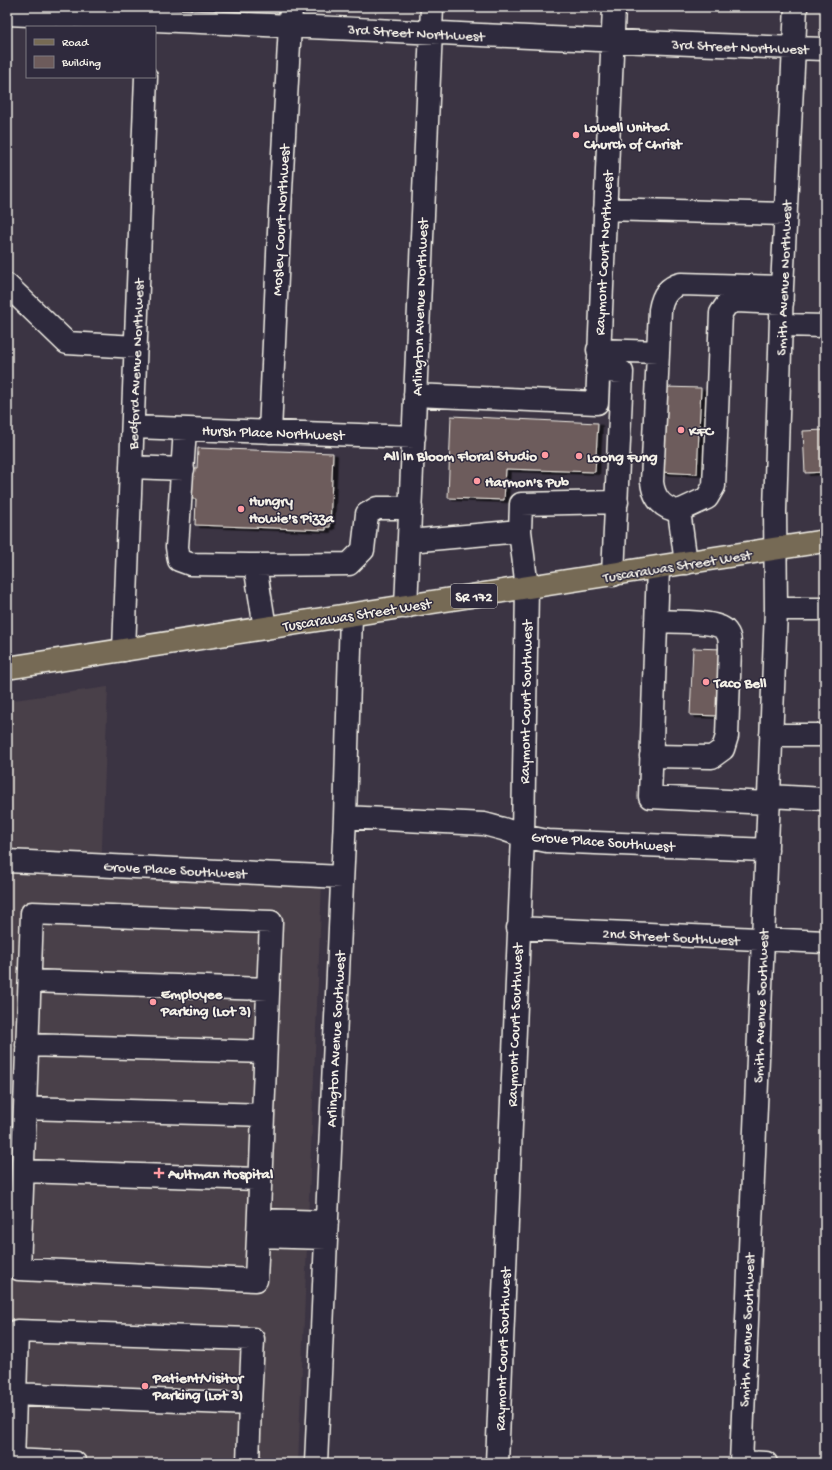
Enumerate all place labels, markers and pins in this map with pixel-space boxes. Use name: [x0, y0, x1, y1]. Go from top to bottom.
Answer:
place label: Lowell United Church of Christ: [583, 119, 683, 154]
marker: Lowell United Church of Christ: [571, 130, 581, 140]
place label: KFC: [688, 423, 715, 441]
marker: KFC: [676, 425, 686, 435]
place label: All In Bloom Floral Studio: [383, 448, 537, 466]
place label: Loong Fung: [587, 449, 658, 467]
marker: All In Bloom Floral Studio: [540, 450, 550, 460]
marker: Loong Fung: [574, 451, 584, 461]
place label: Harmon's Pub: [485, 474, 569, 492]
marker: Harmon's Pub: [472, 476, 482, 486]
place label: Hungry Howie's Pizza: [249, 493, 335, 528]
marker: Hungry Howie's Pizza: [236, 504, 246, 514]
place label: Taco Bell: [713, 675, 767, 693]
marker: Taco Bell: [701, 677, 711, 687]
place label: Employee Parking (Lot 3): [160, 986, 251, 1021]
marker: Employee Parking (Lot 3): [148, 997, 158, 1007]
place label: Aultman Hospital: [167, 1166, 274, 1184]
marker: Aultman Hospital: [153, 1167, 165, 1179]
place label: Patient/Visitor Parking (Lot 3): [152, 1370, 245, 1405]
marker: Patient/Visitor Parking (Lot 3): [140, 1381, 150, 1391]

